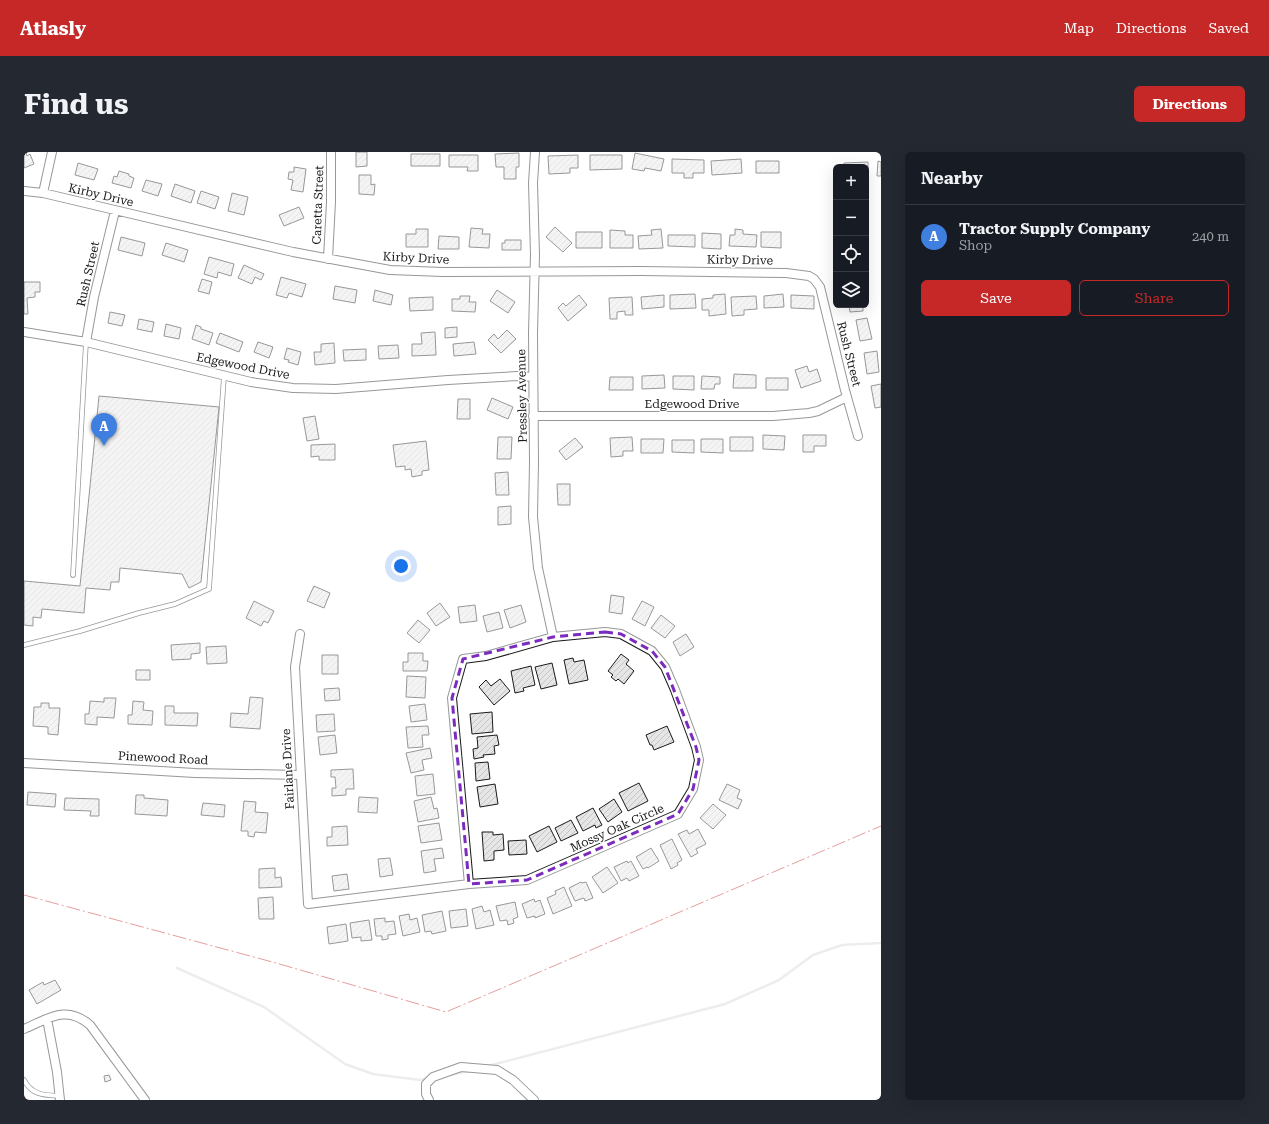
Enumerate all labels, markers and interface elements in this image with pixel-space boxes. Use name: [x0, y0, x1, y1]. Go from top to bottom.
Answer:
text: Atlasly: [20, 17, 86, 40]
text: Map: [1064, 20, 1094, 36]
text: Directions: [1116, 20, 1186, 36]
text: Saved: [1208, 20, 1249, 36]
button: Directions: [1134, 86, 1245, 122]
text: Find us: [24, 88, 128, 121]
map controls: [833, 164, 869, 308]
button: +: [833, 164, 869, 200]
street label: Caretta Street: [310, 165, 326, 245]
text: Nearby: [921, 168, 983, 188]
street label: Kirby Drive: [67, 181, 135, 209]
button: −: [833, 200, 869, 236]
text: Tractor Supply Company: [959, 220, 1150, 238]
text: A: [929, 229, 939, 244]
text: 240 m: [1192, 229, 1229, 244]
button: locate: [833, 236, 869, 272]
text: Shop: [959, 238, 992, 253]
street label: Rush Street: [74, 240, 102, 308]
street label: Kirby Drive: [382, 249, 450, 267]
street label: Kirby Drive: [707, 252, 774, 268]
button: layers: [833, 272, 869, 308]
button: Save: [921, 280, 1071, 316]
button: Share: [1079, 280, 1229, 316]
street label: Rush Street: [834, 320, 864, 388]
street label: Pressley Avenue: [514, 349, 530, 443]
street label: Edgewood Drive: [195, 350, 291, 382]
street label: Edgewood Drive: [645, 397, 740, 411]
pin: A: [91, 413, 117, 446]
your location: [391, 556, 411, 576]
street label: Fairlane Drive: [279, 728, 297, 810]
street label: Pinewood Road: [117, 749, 209, 767]
street label: Mossy Oak Circle: [568, 801, 666, 855]

